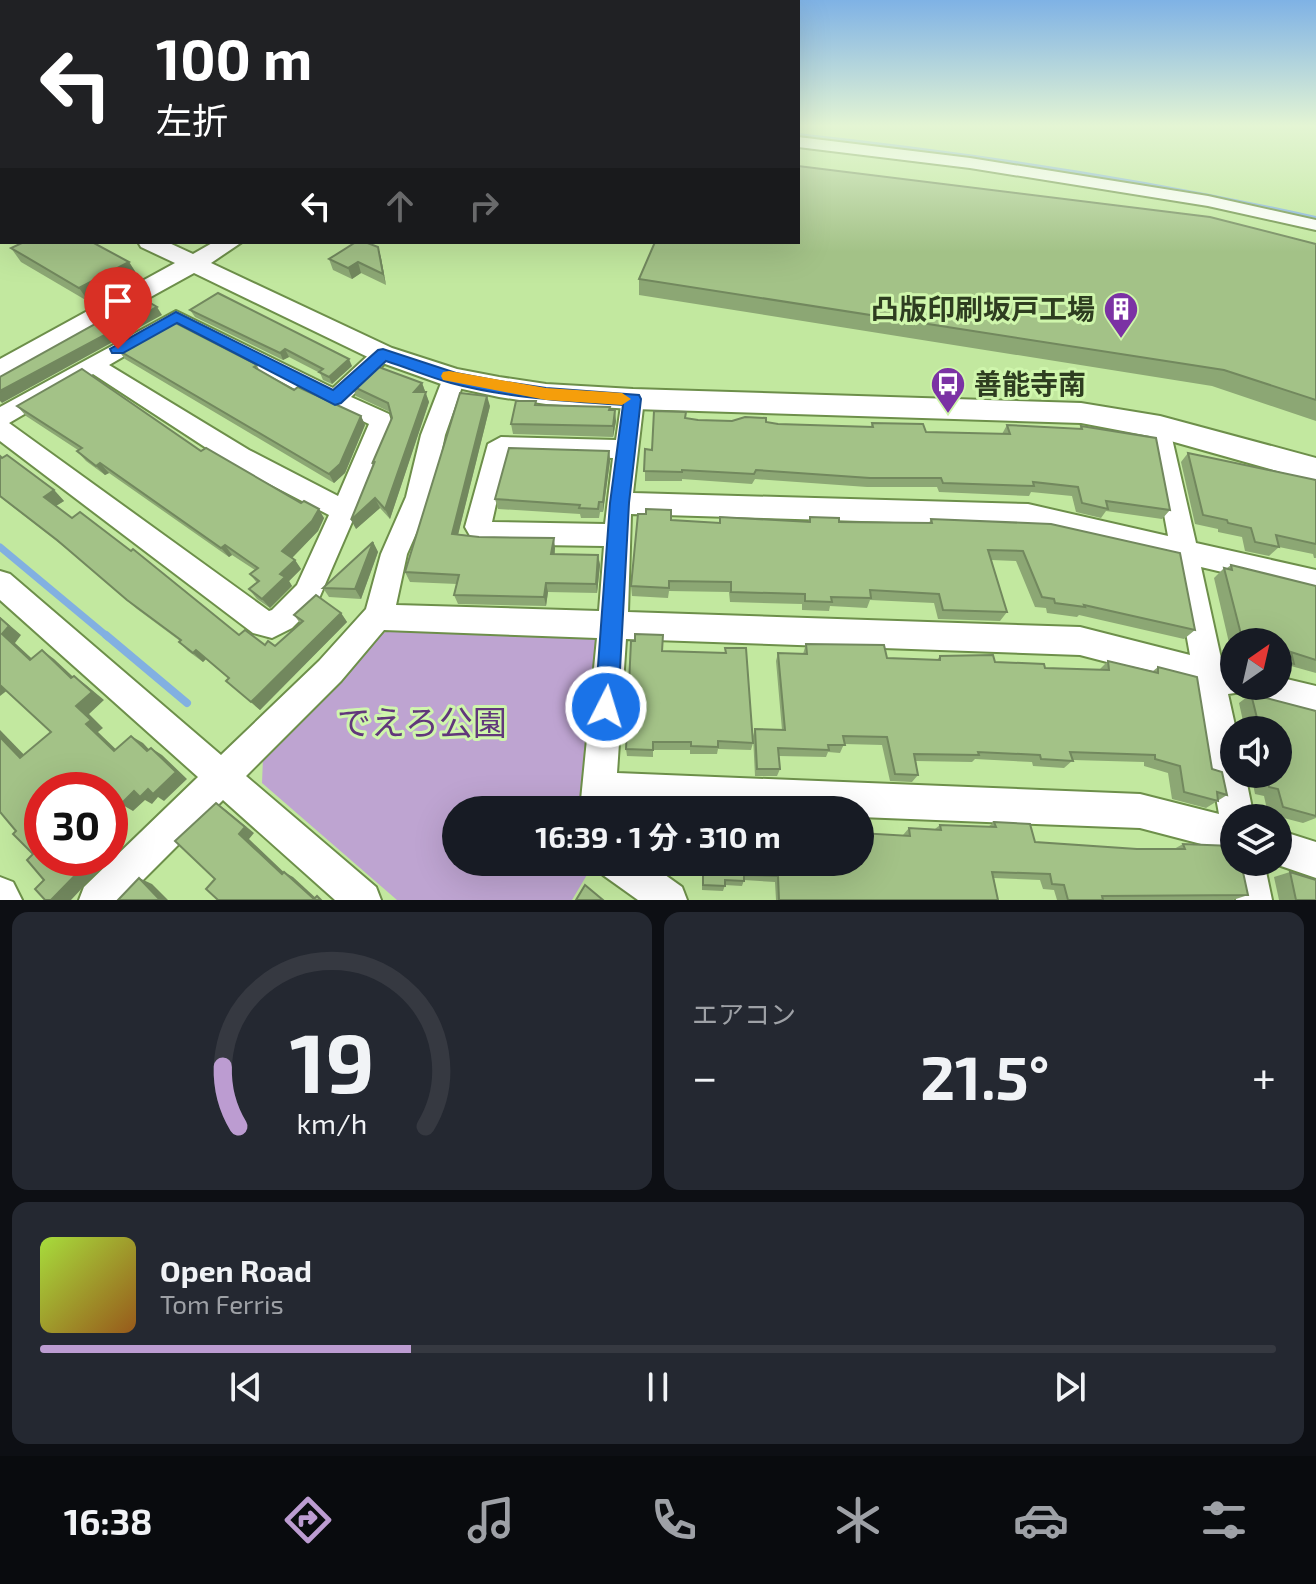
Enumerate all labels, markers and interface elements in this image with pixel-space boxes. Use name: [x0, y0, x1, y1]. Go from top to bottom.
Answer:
text: 100 m: [156, 24, 312, 91]
icon: left: [24, 32, 128, 136]
text: 左折: [156, 98, 228, 141]
icon: left: [294, 184, 338, 228]
icon: ahead: [378, 184, 422, 228]
icon: right: [462, 184, 506, 228]
pin: [84, 267, 152, 349]
icon: arrive: [96, 279, 140, 323]
building icon: 凸版印刷坂戸工場: [1102, 290, 1140, 340]
place label: 凸版印刷坂戸工場: [871, 291, 1095, 325]
bus stop icon: 善能寺南: [929, 365, 967, 415]
place label: 善能寺南: [974, 366, 1086, 400]
north arrow: [1220, 628, 1292, 700]
map controls: [1220, 628, 1292, 876]
position arrow: [564, 665, 648, 749]
park label: でえろ公園: [337, 701, 507, 742]
button: sound: [1220, 716, 1292, 788]
speed limit sign: 30: [24, 772, 128, 876]
button: layers: [1220, 804, 1292, 876]
text: 16:39 · 1 分 · 310 m: [535, 818, 781, 854]
text: エアコン: [692, 998, 796, 1029]
text: 19: [289, 1010, 375, 1110]
text: 21.5°: [920, 1040, 1049, 1112]
text: −: [692, 1049, 718, 1102]
text: +: [1252, 1049, 1276, 1102]
text: km/h: [297, 1105, 367, 1140]
text: Open Road: [160, 1252, 312, 1288]
text: Tom Ferris: [160, 1288, 284, 1319]
icon: previous: [224, 1365, 268, 1409]
icon: pause: [636, 1365, 680, 1409]
icon: next: [1048, 1365, 1092, 1409]
icon: directions: [280, 1492, 336, 1548]
icon: music: [463, 1492, 519, 1548]
icon: phone: [646, 1492, 702, 1548]
icon: climate: [830, 1492, 886, 1548]
icon: car: [1013, 1492, 1069, 1548]
icon: filters: [1196, 1492, 1252, 1548]
text: 16:38: [64, 1499, 153, 1542]

